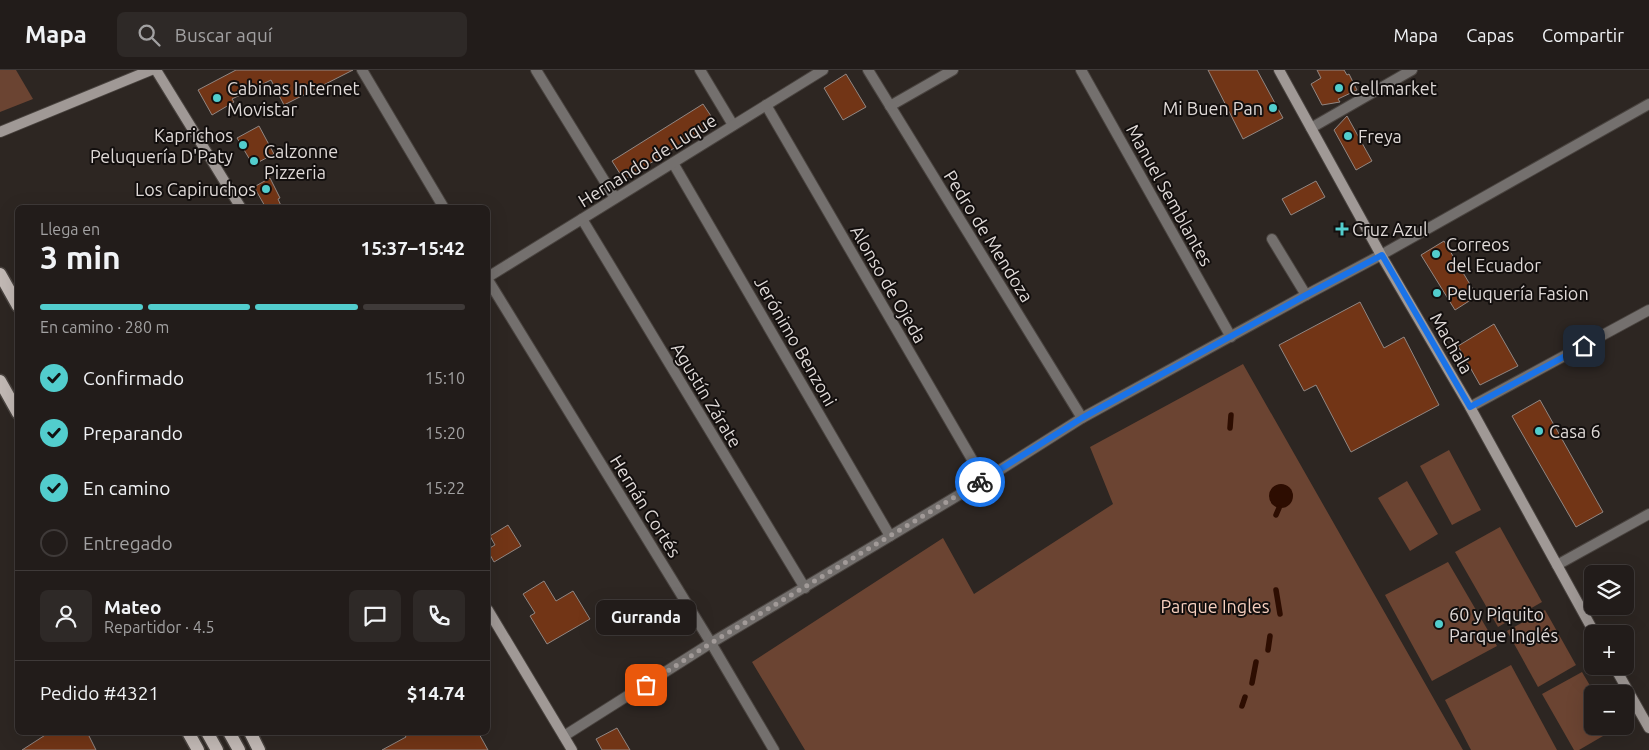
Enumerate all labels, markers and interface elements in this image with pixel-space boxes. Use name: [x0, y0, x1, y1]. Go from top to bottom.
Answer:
search box: [117, 12, 467, 57]
text: Mapa: [25, 21, 87, 48]
icon: search: [135, 21, 163, 49]
text: Buscar aquí: [175, 24, 272, 46]
text: Mapa: [1393, 25, 1438, 45]
text: Capas: [1466, 25, 1514, 45]
text: Compartir: [1542, 25, 1624, 45]
place label: Cabinas Internet Movistar: [227, 78, 360, 119]
place label: Cellmarket: [1349, 78, 1437, 98]
marker: Cellmarket: [1333, 82, 1345, 94]
marker: Cabinas Internet Movistar: [211, 92, 223, 104]
place label: Mi Buen Pan: [1163, 98, 1263, 118]
marker: Mi Buen Pan: [1267, 102, 1279, 114]
street label: Hernando de Luque: [574, 109, 720, 211]
street label: Manuel Semblantes: [1123, 121, 1217, 269]
place label: Kaprichos Peluquería D'Paty: [90, 125, 233, 166]
place label: Freya: [1358, 126, 1402, 146]
marker: Freya: [1342, 130, 1354, 142]
marker: Kaprichos Peluquería D'Paty: [237, 139, 249, 151]
place label: Calzonne Pizzeria: [264, 141, 338, 182]
marker: Calzonne Pizzeria: [248, 155, 260, 167]
street label: Pedro de Mendoza: [940, 167, 1038, 305]
place label: Los Capiruchos: [135, 179, 256, 199]
marker: Los Capiruchos: [260, 183, 272, 195]
place label: Cruz Azul: [1352, 219, 1428, 239]
text: Llega en: [40, 220, 100, 238]
street label: Alonso de Ojeda: [847, 222, 931, 346]
marker: Cruz Azul: [1336, 223, 1348, 235]
place label: Correos del Ecuador: [1446, 234, 1541, 275]
text: 15:37–15:42: [360, 237, 465, 259]
text: 3 min: [40, 239, 121, 275]
marker: Correos del Ecuador: [1430, 248, 1442, 260]
street label: Jerónimo Benzoni: [751, 273, 841, 409]
place label: Peluquería Fasion: [1447, 283, 1589, 303]
marker: Peluquería Fasion: [1431, 287, 1443, 299]
street label: Machala: [1427, 309, 1477, 377]
text: En camino · 280 m: [40, 318, 169, 336]
pin: [1563, 325, 1605, 367]
icon: home: [1570, 332, 1598, 360]
street label: Agustín Zárate: [668, 339, 746, 451]
icon: check: [40, 364, 68, 392]
text: Confirmado: [83, 367, 184, 389]
text: 15:10: [425, 369, 465, 387]
icon: check: [40, 419, 68, 447]
place label: Casa 6: [1549, 421, 1601, 441]
text: Preparando: [83, 422, 183, 444]
text: 15:20: [425, 424, 465, 442]
marker: Casa 6: [1533, 425, 1545, 437]
street label: Hernán Cortés: [607, 451, 685, 561]
courier: [955, 457, 1005, 507]
icon: bike: [966, 468, 994, 496]
icon: check: [40, 474, 68, 502]
text: En camino: [83, 477, 170, 499]
text: 15:22: [425, 479, 465, 497]
text: Entregado: [83, 532, 173, 554]
map controls: [1584, 565, 1634, 735]
button: layers: [1584, 565, 1634, 615]
button: person: [40, 590, 92, 642]
button: chat: [349, 590, 401, 642]
button: phone: [413, 590, 465, 642]
text: Mateo: [104, 596, 162, 618]
park label: Parque Ingles: [1160, 596, 1270, 616]
callout: Gurranda: [596, 600, 696, 635]
place label: 60 y Piquito Parque Inglés: [1449, 604, 1558, 645]
text: Gurranda: [611, 608, 681, 626]
text: Repartidor · 4.5: [104, 618, 215, 636]
marker: 60 y Piquito Parque Inglés: [1433, 618, 1445, 630]
button: +: [1584, 625, 1634, 675]
pin: [625, 664, 667, 706]
icon: bag: [632, 671, 660, 699]
text: Pedido #4321: [40, 682, 159, 704]
text: $14.74: [407, 682, 465, 704]
button: −: [1584, 685, 1634, 735]

